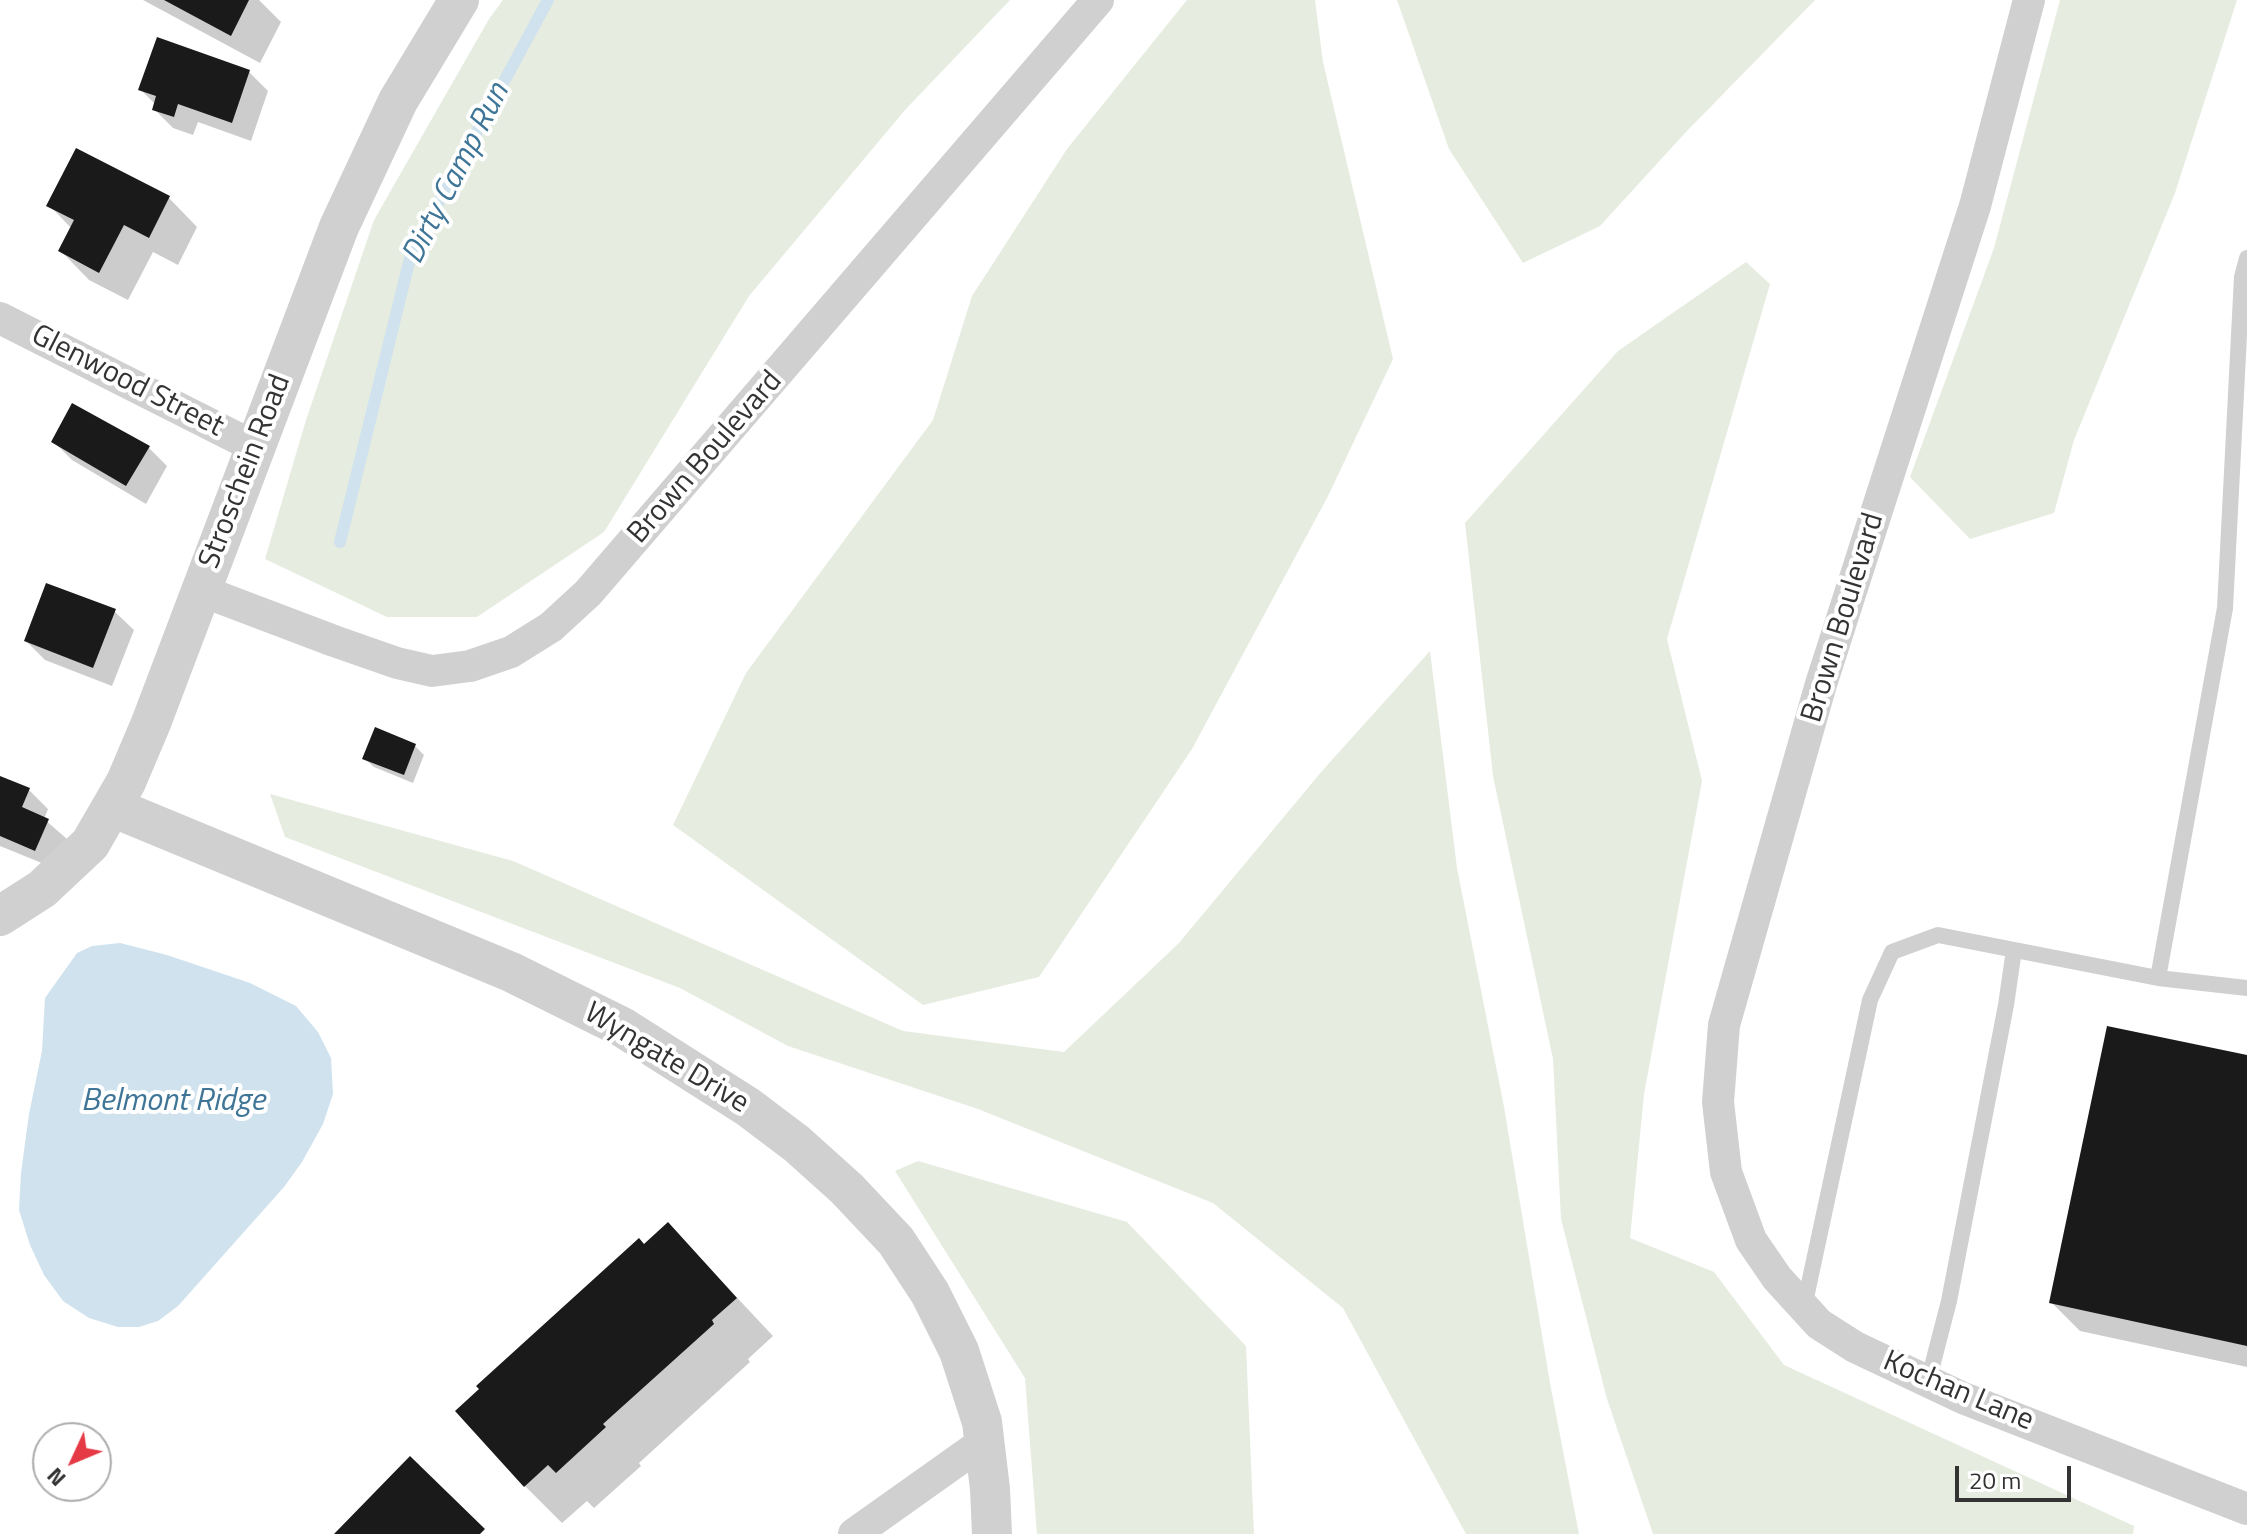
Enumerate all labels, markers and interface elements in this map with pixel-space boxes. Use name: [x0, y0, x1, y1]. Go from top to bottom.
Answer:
water label: Dirty Camp Run: [395, 77, 519, 271]
street label: Glenwood Street: [25, 318, 229, 446]
street label: Brown Boulevard: [621, 364, 791, 552]
street label: Stroschein Road: [192, 370, 300, 574]
street label: Brown Boulevard: [1795, 509, 1893, 727]
street label: Wyngate Drive: [577, 996, 755, 1122]
water label: Belmont Ridge: [81, 1083, 265, 1121]
street label: Kochan Lane: [1877, 1344, 2039, 1440]
north arrow: [32, 1422, 112, 1502]
scale bar: [1959, 1450, 2075, 1500]
text: N: [39, 1460, 74, 1495]
text: 20 m: [1969, 1462, 2021, 1498]

